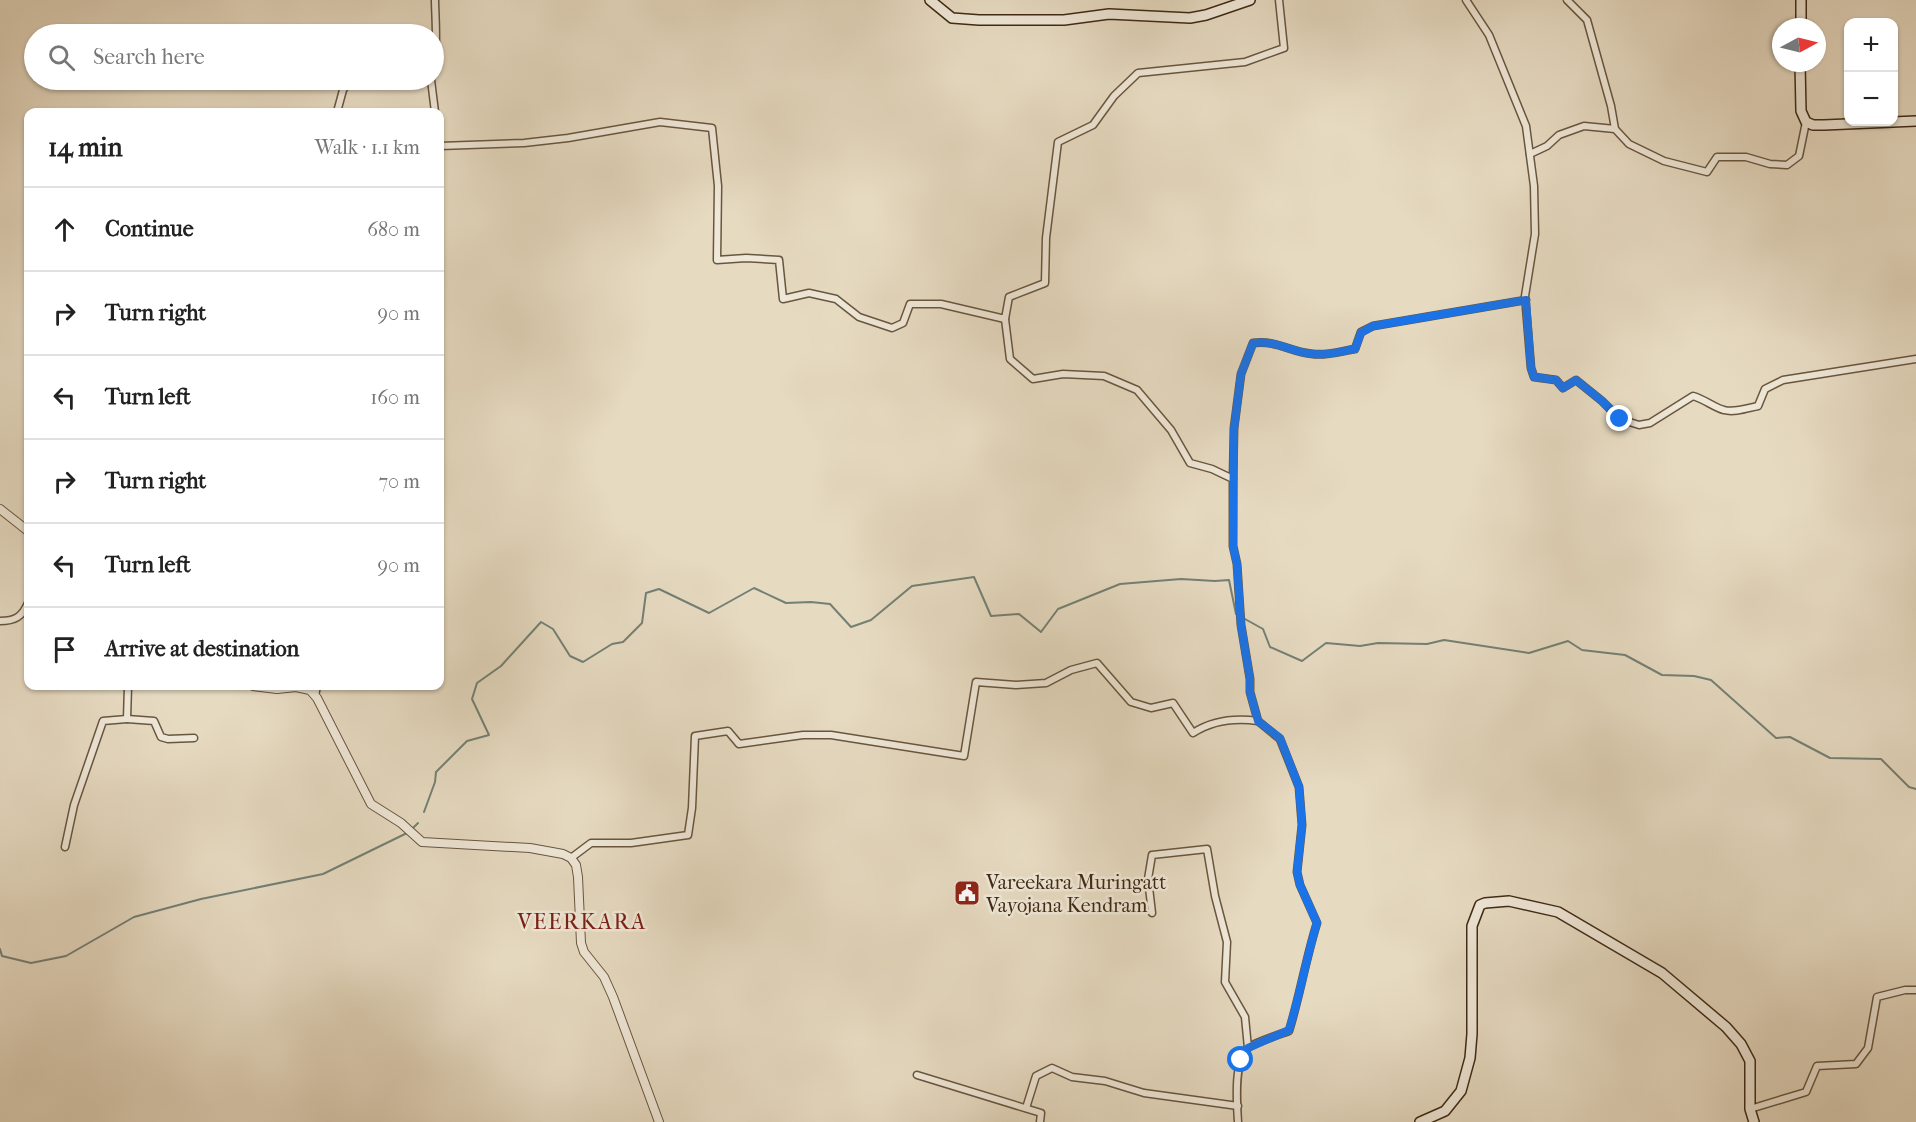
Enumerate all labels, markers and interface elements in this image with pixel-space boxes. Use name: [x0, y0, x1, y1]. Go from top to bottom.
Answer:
north arrow: [1772, 18, 1826, 72]
map controls: [1844, 18, 1898, 126]
button: +: [1844, 18, 1898, 72]
search box: [24, 24, 444, 90]
icon: search: [45, 41, 78, 74]
text: Search here: [93, 44, 205, 70]
button: −: [1844, 72, 1898, 126]
text: 14 min: [48, 132, 123, 163]
text: Walk · 1.1 km: [315, 136, 420, 159]
icon: ahead: [48, 213, 81, 246]
text: Continue: [105, 216, 194, 242]
text: 680 m: [367, 218, 420, 241]
icon: right: [48, 297, 81, 330]
text: Turn right: [105, 300, 206, 326]
text: 90 m: [378, 302, 420, 325]
icon: left: [48, 381, 81, 414]
text: Turn left: [105, 384, 191, 410]
text: 160 m: [370, 386, 420, 409]
route end: [1606, 405, 1632, 431]
icon: right: [48, 465, 81, 498]
text: Turn right: [105, 468, 206, 494]
text: 70 m: [378, 470, 420, 493]
icon: left: [48, 549, 81, 582]
text: Turn left: [105, 552, 191, 578]
text: 90 m: [378, 554, 420, 577]
icon: arrive: [48, 633, 81, 666]
text: Arrive at destination: [105, 636, 299, 662]
place label: Vareekara Muringatt Vayojana Kendram: [985, 871, 1166, 917]
public building icon: Vareekara Muringatt Vayojana Kendram: [952, 878, 982, 908]
district label: VEERKARA: [516, 909, 647, 935]
route start: [1227, 1046, 1253, 1072]

